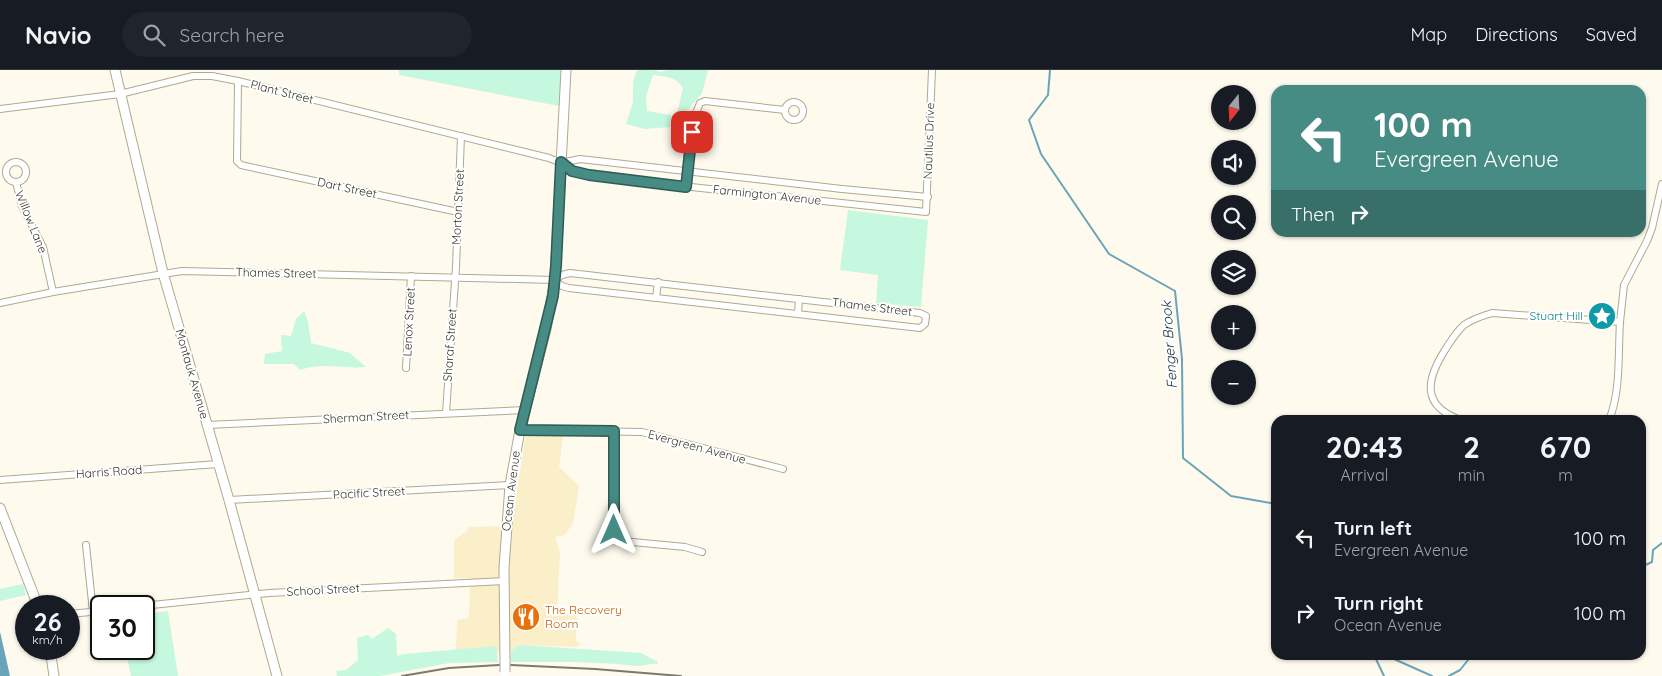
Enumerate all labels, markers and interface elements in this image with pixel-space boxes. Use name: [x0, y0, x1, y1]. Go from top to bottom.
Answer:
search box: [122, 12, 472, 57]
text: Navio: [25, 20, 92, 50]
icon: search: [140, 21, 168, 49]
text: Search here: [180, 23, 284, 47]
text: Map: [1410, 23, 1447, 46]
text: Directions: [1475, 23, 1558, 46]
text: Saved: [1586, 23, 1637, 46]
street label: Plant Street: [249, 76, 315, 107]
north arrow: [1211, 85, 1256, 130]
map controls: [1211, 85, 1256, 405]
street label: Nautilus Drive: [920, 102, 937, 180]
text: 100 m: [1374, 102, 1473, 146]
icon: left: [1291, 105, 1356, 170]
pin: [671, 111, 713, 153]
icon: arrive: [678, 118, 706, 146]
button: sound: [1211, 140, 1256, 185]
text: Evergreen Avenue: [1374, 145, 1559, 173]
street label: Morton Street: [448, 169, 467, 245]
street label: Dart Street: [316, 174, 378, 201]
street label: Farmington Avenue: [712, 181, 822, 208]
street label: Willow Lane: [12, 188, 51, 256]
button: search: [1211, 195, 1256, 240]
icon: right: [1345, 200, 1373, 228]
text: Then: [1291, 202, 1335, 226]
button: layers: [1211, 250, 1256, 295]
street label: Thames Street: [236, 264, 317, 281]
street label: Lenox Street: [399, 287, 418, 357]
street label: Thames Street: [831, 294, 913, 319]
water label: Fenger Brook: [1157, 299, 1181, 389]
place icon: Stuart Hill: [1587, 301, 1617, 331]
button: +: [1211, 305, 1256, 350]
street label: Sharaf Street: [439, 308, 460, 382]
place label: Stuart Hill: [1529, 308, 1583, 323]
street label: Montauk Avenue: [172, 327, 213, 421]
button: −: [1211, 360, 1256, 405]
street label: Sherman Street: [323, 407, 409, 426]
street label: Evergreen Avenue: [646, 426, 748, 467]
text: 20:43: [1326, 428, 1403, 466]
text: 2: [1463, 428, 1480, 466]
text: 670: [1540, 428, 1591, 466]
street label: Ocean Avenue: [498, 450, 523, 532]
street label: Harris Road: [75, 462, 143, 481]
text: Arrival: [1340, 465, 1388, 485]
text: min: [1458, 465, 1485, 485]
text: m: [1558, 465, 1573, 485]
street label: Pacific Street: [332, 483, 405, 502]
position arrow: [587, 503, 639, 555]
text: Turn left: [1334, 516, 1412, 540]
icon: left: [1291, 524, 1319, 552]
text: 100 m: [1574, 526, 1626, 550]
text: Evergreen Avenue: [1334, 540, 1468, 560]
street label: School Street: [286, 580, 360, 599]
text: Turn right: [1334, 591, 1423, 615]
speed limit sign: 30: [90, 595, 155, 660]
icon: right: [1291, 599, 1319, 627]
text: 100 m: [1574, 601, 1626, 625]
restaurant icon: The Recovery Room: [511, 602, 541, 632]
place label: The Recovery Room: [545, 602, 622, 631]
text: 26: [33, 606, 62, 637]
text: Ocean Avenue: [1334, 615, 1442, 635]
text: km/h: [32, 632, 63, 647]

